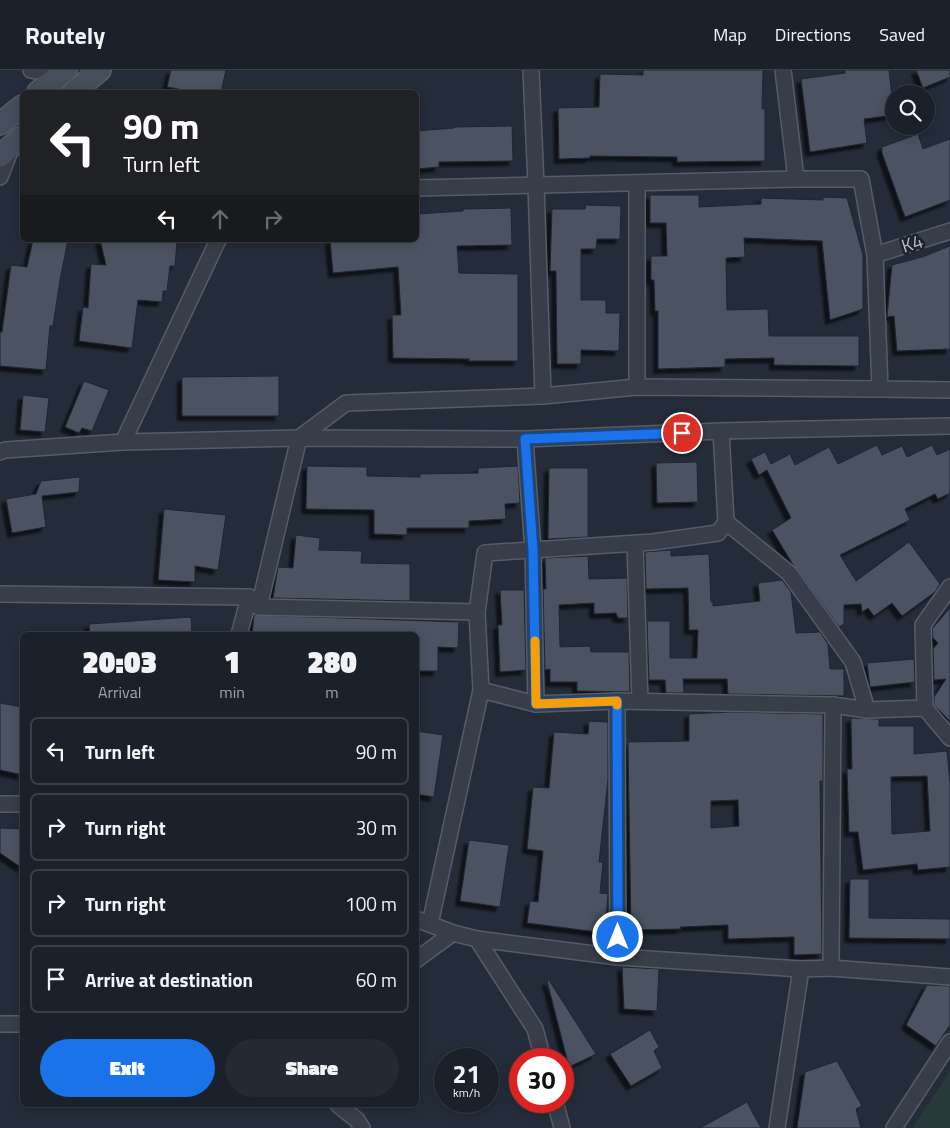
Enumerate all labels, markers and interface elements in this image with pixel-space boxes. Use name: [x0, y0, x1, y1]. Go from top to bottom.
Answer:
text: Routely: [25, 17, 105, 53]
text: Map: [713, 21, 747, 48]
text: Directions: [775, 21, 851, 48]
text: Saved: [879, 21, 925, 48]
map controls: [885, 85, 935, 135]
button: search: [885, 85, 935, 135]
text: 90 m: [123, 99, 199, 153]
icon: left: [40, 110, 105, 175]
text: Turn left: [123, 147, 200, 181]
icon: left: [153, 205, 181, 233]
icon: ahead: [206, 205, 234, 233]
icon: right: [259, 205, 287, 233]
street label: K4: [897, 225, 927, 260]
pin: [661, 412, 703, 454]
icon: arrive: [668, 419, 696, 447]
text: 20:03: [82, 639, 157, 685]
text: 1: [224, 639, 240, 685]
text: 280: [307, 639, 357, 685]
text: Arrival: [98, 680, 141, 704]
text: min: [219, 680, 245, 704]
text: m: [325, 680, 339, 704]
icon: left: [42, 737, 70, 765]
text: Turn left: [85, 737, 155, 766]
text: 90 m: [356, 737, 397, 766]
icon: right: [42, 813, 70, 841]
text: Turn right: [85, 813, 166, 842]
text: 30 m: [356, 813, 397, 842]
icon: right: [42, 889, 70, 917]
text: Turn right: [85, 889, 166, 918]
text: 100 m: [345, 889, 397, 918]
position arrow: [591, 910, 643, 962]
icon: arrive: [42, 965, 70, 993]
text: Arrive at destination: [85, 965, 253, 994]
text: 60 m: [356, 965, 397, 994]
button: Exit: [40, 1039, 215, 1097]
button: Share: [225, 1039, 399, 1097]
speed limit sign: 30: [509, 1048, 574, 1113]
text: 21: [452, 1055, 481, 1093]
text: km/h: [453, 1083, 480, 1102]

